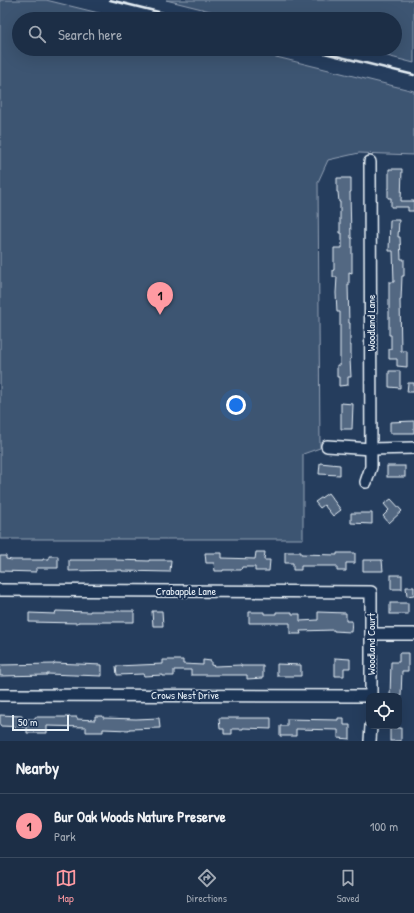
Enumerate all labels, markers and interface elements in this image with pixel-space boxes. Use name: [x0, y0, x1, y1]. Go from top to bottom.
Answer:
search box: [12, 12, 402, 56]
icon: search: [26, 23, 48, 45]
text: Search here: [58, 24, 122, 45]
pin: 1: [147, 282, 173, 315]
street label: Woodland Lane: [364, 294, 378, 351]
your location: [226, 395, 246, 415]
street label: Crabapple Lane: [156, 584, 217, 598]
street label: Woodland Court: [364, 613, 378, 675]
street label: Crows Nest Drive: [151, 688, 220, 702]
map controls: [366, 693, 402, 729]
button: locate: [366, 693, 402, 729]
scale bar: [12, 713, 69, 732]
text: 50 m: [18, 715, 38, 729]
text: Nearby: [16, 756, 59, 779]
text: Bur Oak Woods Nature Preserve: [54, 806, 226, 827]
text: 1: [27, 817, 31, 835]
text: 100 m: [370, 817, 398, 835]
text: Park: [54, 827, 76, 845]
tab: Map: [55, 867, 77, 905]
tab: Directions: [187, 867, 227, 905]
tab: Saved: [337, 867, 359, 905]

